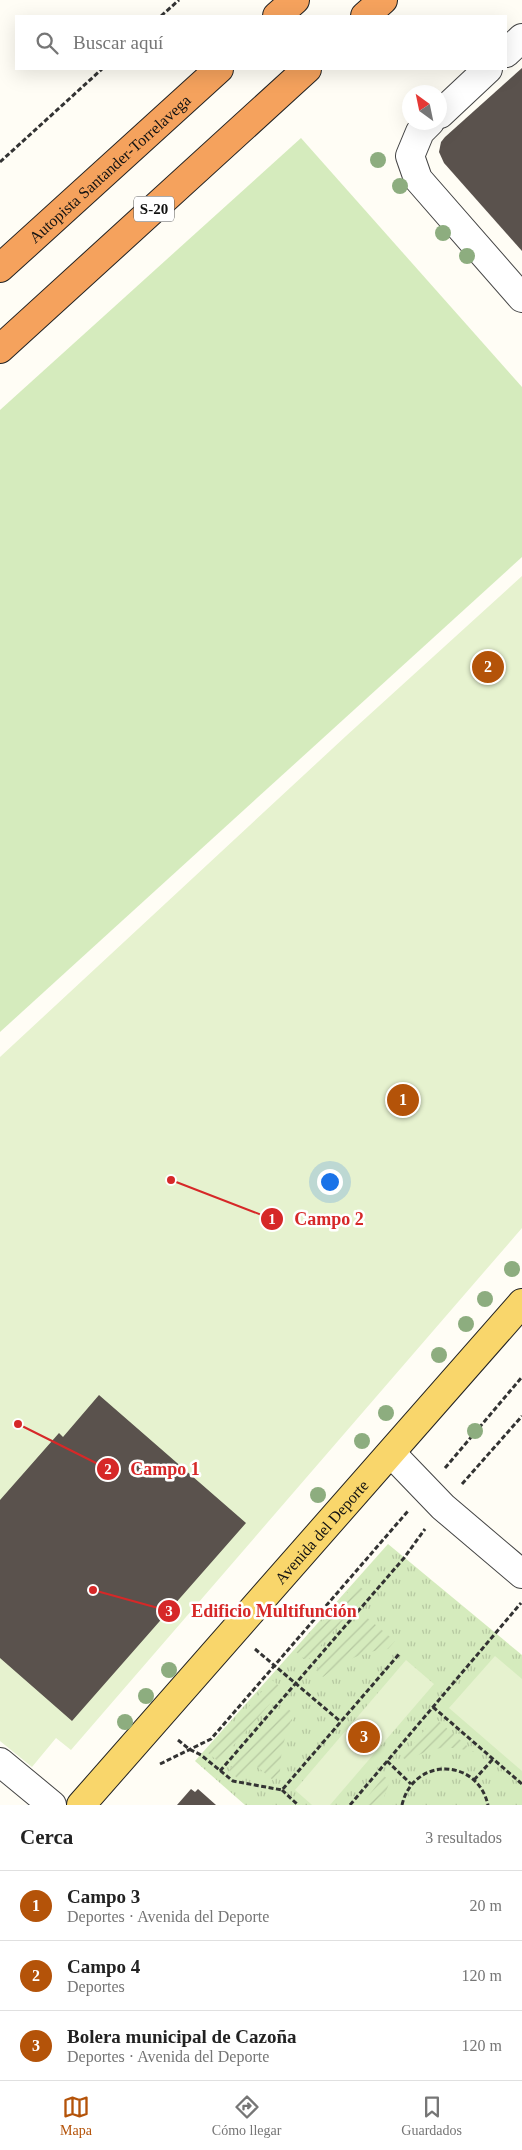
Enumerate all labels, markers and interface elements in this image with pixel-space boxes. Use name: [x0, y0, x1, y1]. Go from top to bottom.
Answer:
search box: [15, 15, 507, 70]
icon: search: [33, 29, 61, 57]
text: Buscar aquí: [73, 32, 163, 53]
north arrow: [402, 85, 447, 130]
street label: Autopista Santander-Torrelavega: [26, 91, 194, 246]
road number: S-20: [134, 196, 174, 222]
pin: 2: [472, 648, 504, 686]
pin: 1: [387, 1081, 419, 1119]
your location: [317, 1169, 343, 1195]
callout: Campo 2: [259, 1202, 374, 1235]
text: Campo 2: [294, 1209, 364, 1229]
text: 1: [268, 1211, 276, 1227]
callout: Campo 1: [96, 1453, 210, 1486]
text: Campo 1: [130, 1459, 200, 1479]
text: 2: [104, 1461, 112, 1477]
street label: Avenida del Deporte: [271, 1476, 371, 1587]
callout: Edificio Multifunción: [156, 1594, 367, 1627]
text: Edificio Multifunción: [191, 1601, 357, 1621]
text: 3: [165, 1603, 173, 1619]
pin: 3: [348, 1718, 380, 1756]
text: Cerca: [20, 1825, 73, 1849]
text: 3 resultados: [425, 1829, 502, 1846]
text: Campo 3: [67, 1886, 140, 1907]
text: 1: [32, 1897, 40, 1914]
text: 20 m: [470, 1897, 502, 1914]
text: Deportes · Avenida del Deporte: [67, 1908, 269, 1925]
text: Campo 4: [67, 1956, 140, 1977]
text: 2: [32, 1967, 40, 1984]
text: 120 m: [462, 1967, 502, 1984]
text: Deportes: [67, 1978, 125, 1995]
text: Bolera municipal de Cazoña: [67, 2026, 297, 2047]
text: 3: [32, 2037, 40, 2054]
text: 120 m: [462, 2037, 502, 2054]
text: Deportes · Avenida del Deporte: [67, 2048, 269, 2065]
tab: Mapa: [60, 2093, 92, 2139]
tab: Cómo llegar: [212, 2093, 281, 2139]
tab: Guardados: [401, 2093, 462, 2139]

